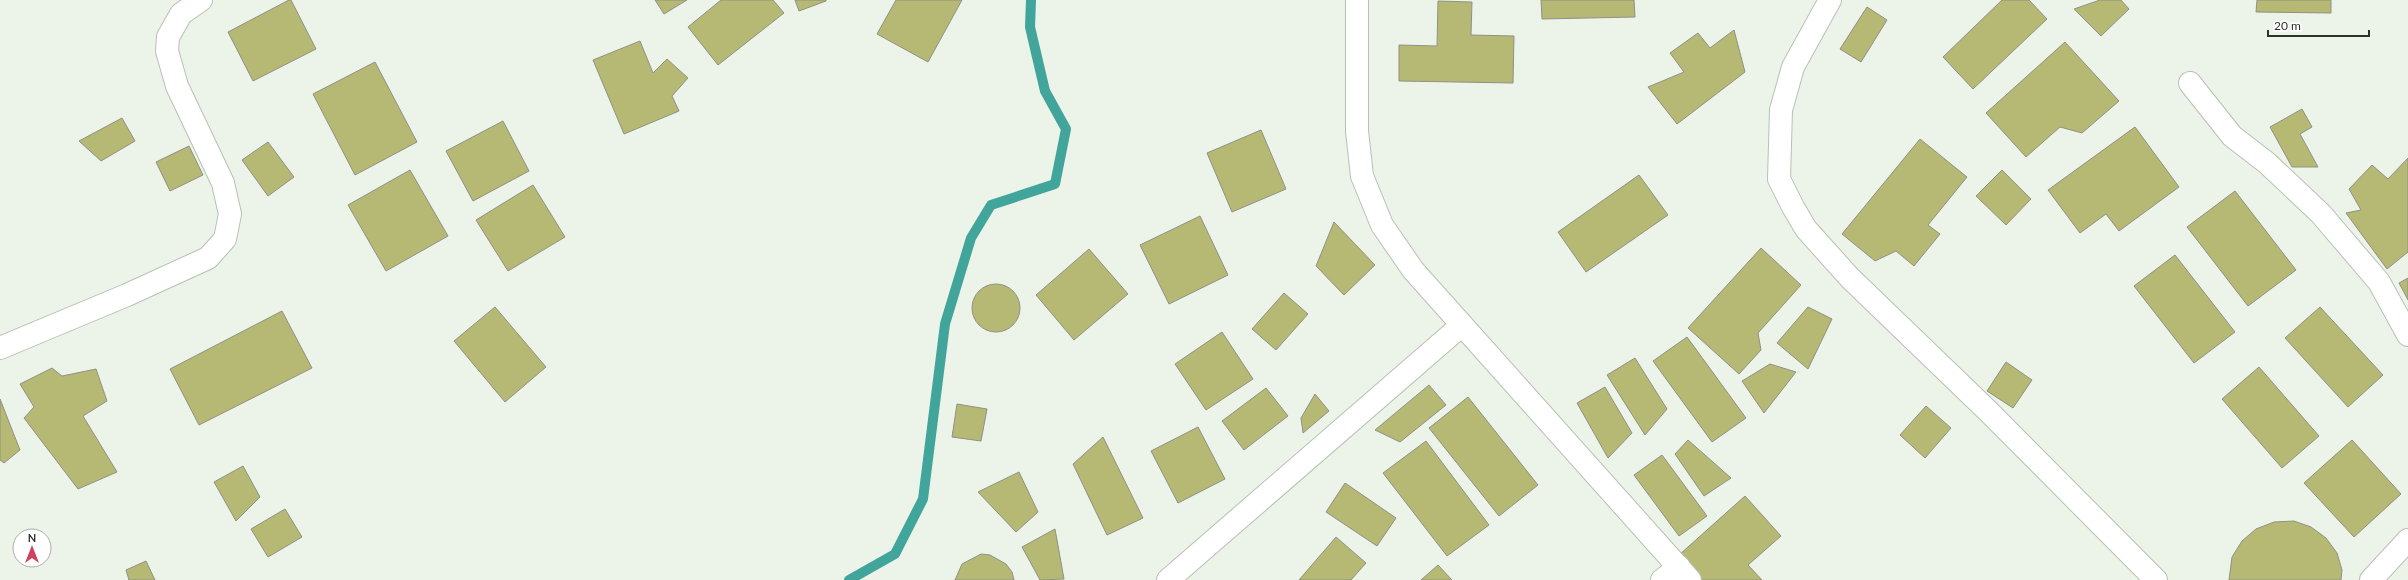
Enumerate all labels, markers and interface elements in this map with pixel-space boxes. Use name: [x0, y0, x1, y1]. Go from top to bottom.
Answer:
scale bar: [2268, 12, 2369, 38]
text: 20 m: [2274, 18, 2301, 33]
north arrow: [12, 528, 52, 568]
text: N: [28, 531, 36, 544]

